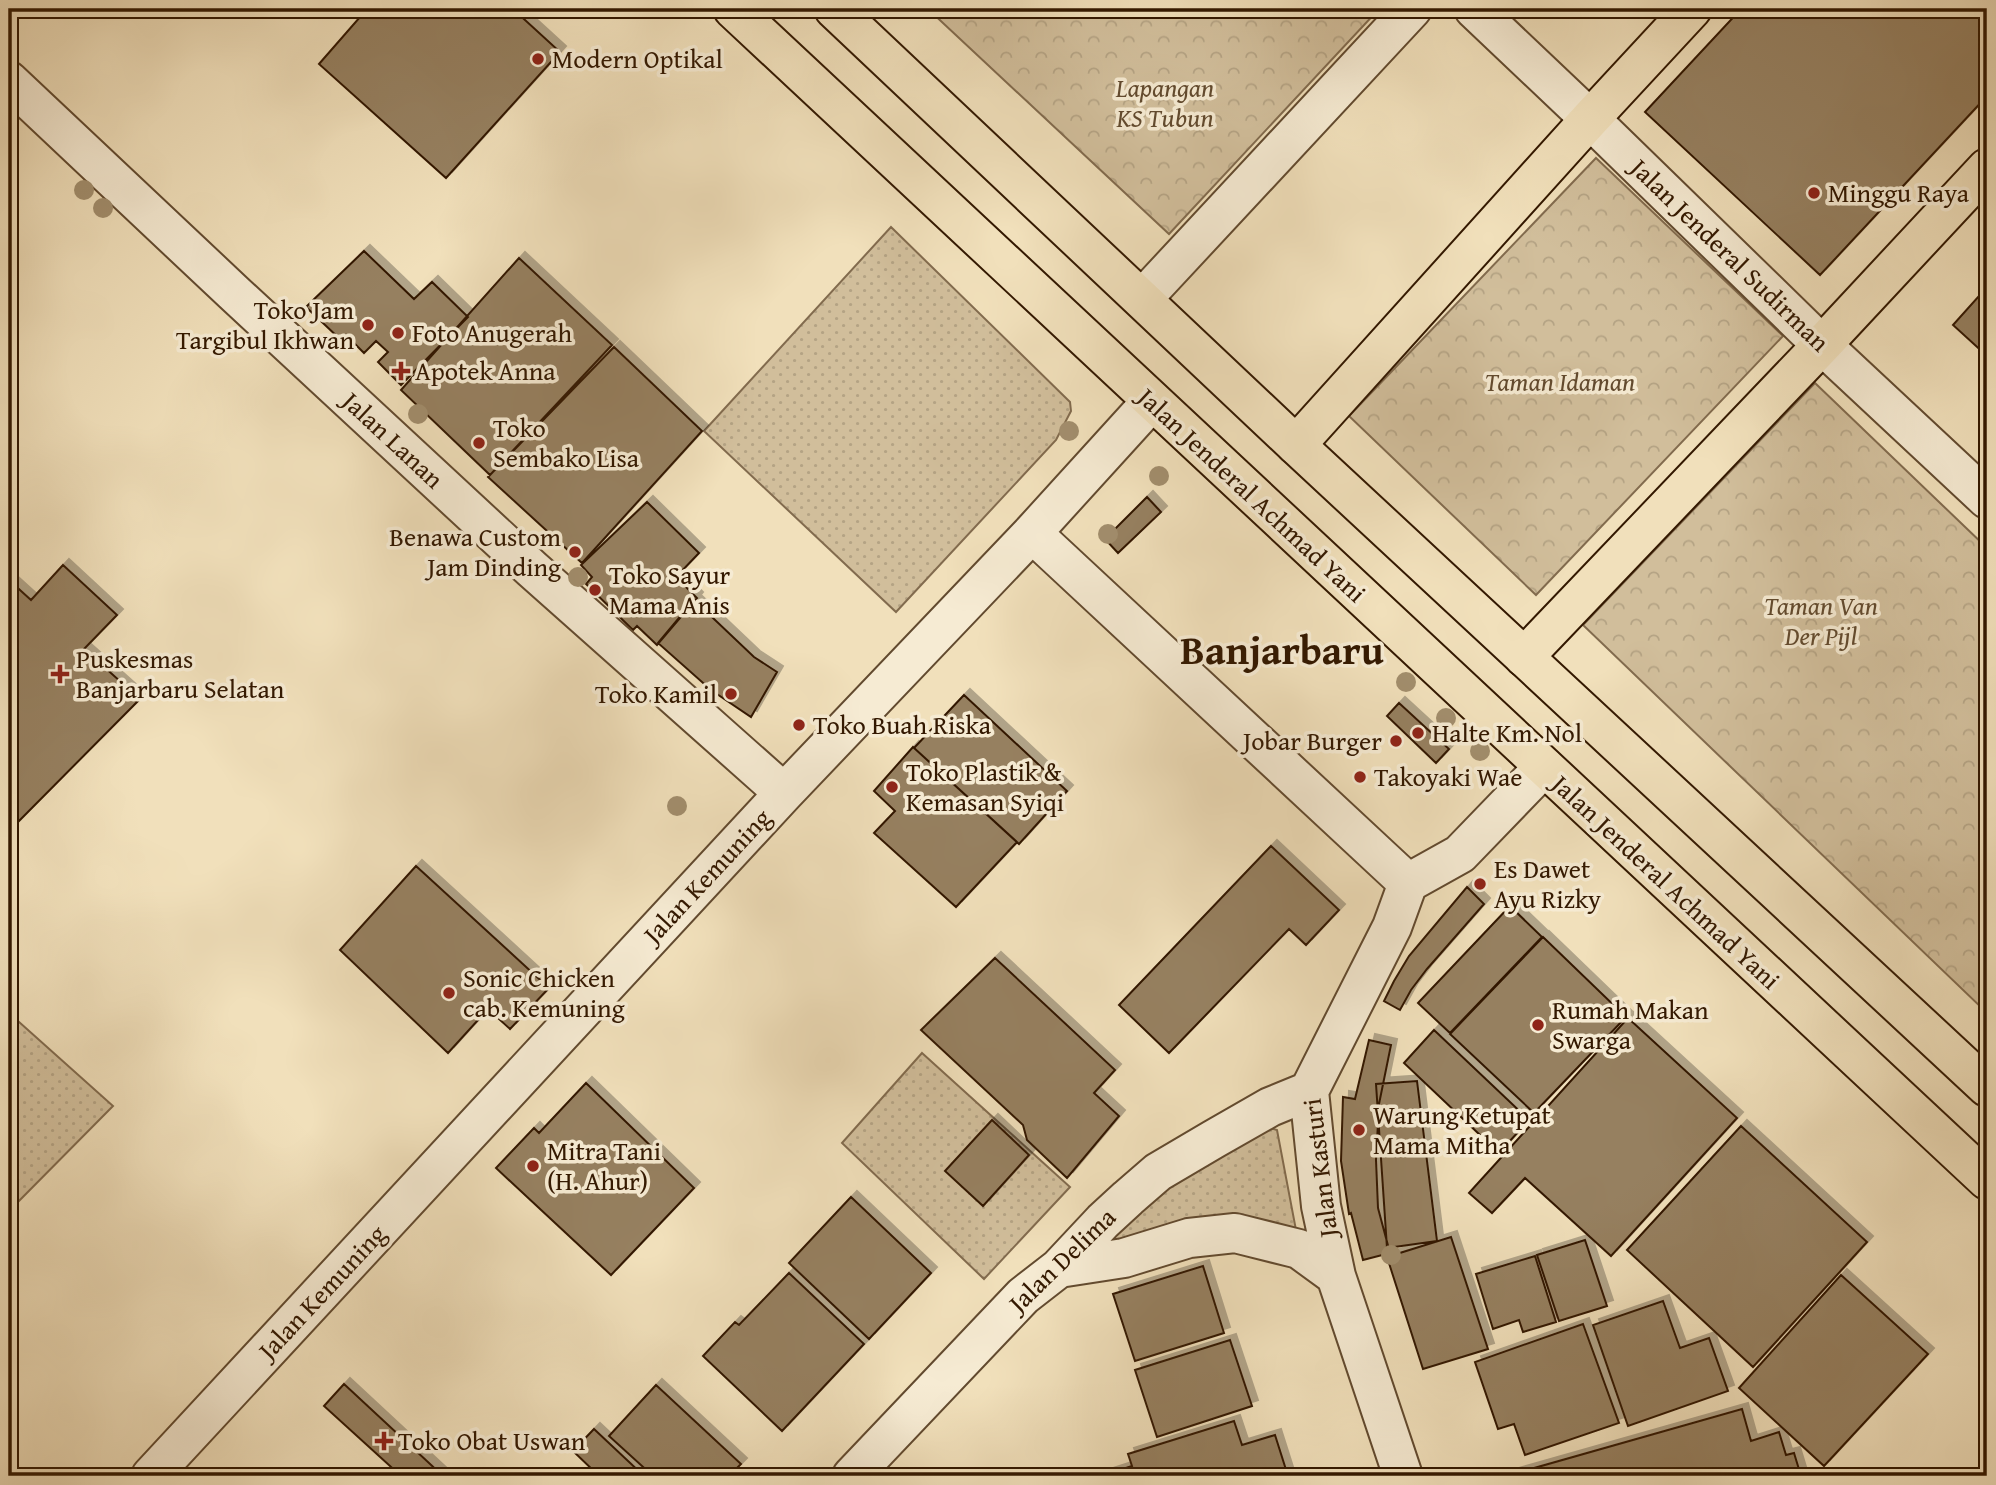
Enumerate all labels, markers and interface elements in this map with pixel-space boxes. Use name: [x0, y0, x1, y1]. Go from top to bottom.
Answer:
place label: Modern Optikal: [552, 39, 723, 78]
marker: Modern Optikal: [530, 51, 546, 67]
park label: Lapangan KS Tubun: [1115, 68, 1214, 137]
street label: Jalan Jenderal Sudirman: [1620, 147, 1839, 361]
place label: Minggu Raya: [1828, 173, 1970, 212]
marker: Minggu Raya: [1806, 185, 1822, 201]
place label: Toko Jam Targibul Ikhwan: [176, 290, 354, 359]
place label: Foto Anugerah: [412, 313, 572, 352]
marker: Toko Jam Targibul Ikhwan: [360, 317, 376, 333]
marker: Foto Anugerah: [390, 325, 406, 341]
place label: Apotek Anna: [415, 351, 556, 390]
park label: Taman Idaman: [1485, 362, 1635, 401]
marker: Apotek Anna: [393, 363, 409, 379]
street label: Jalan Jenderal Achmad Yani: [1127, 376, 1375, 611]
street label: Jalan Lanan: [331, 380, 453, 497]
place label: Toko Sembako Lisa: [493, 408, 640, 477]
marker: Toko Sembako Lisa: [471, 435, 487, 451]
place label: Benawa Custom Jam Dinding: [389, 517, 561, 586]
marker: Benawa Custom Jam Dinding: [567, 544, 583, 560]
place label: Toko Sayur Mama Anis: [609, 555, 731, 624]
marker: Toko Sayur Mama Anis: [587, 582, 603, 598]
park label: Taman Van Der Pijl: [1764, 586, 1878, 655]
district label: Banjarbaru: [1180, 620, 1384, 679]
place label: Puskesmas Banjarbaru Selatan: [76, 639, 285, 708]
marker: Puskesmas Banjarbaru Selatan: [50, 664, 70, 684]
place label: Toko Kamil: [595, 674, 717, 713]
marker: Toko Kamil: [723, 686, 739, 702]
place label: Toko Buah Riska: [813, 705, 992, 744]
place label: Halte Km. Nol: [1432, 713, 1582, 752]
marker: Toko Buah Riska: [791, 717, 807, 733]
place label: Jobar Burger: [1240, 721, 1382, 760]
marker: Halte Km. Nol: [1410, 725, 1426, 741]
marker: Jobar Burger: [1388, 733, 1404, 749]
place label: Toko Plastik & Kemasan Syiqi: [906, 752, 1064, 821]
place label: Takoyaki Wae: [1374, 757, 1522, 796]
street label: Jalan Jenderal Achmad Yani: [1541, 763, 1789, 998]
marker: Takoyaki Wae: [1352, 769, 1368, 785]
marker: Toko Plastik & Kemasan Syiqi: [884, 779, 900, 795]
street label: Jalan Kemuning: [631, 799, 780, 954]
place label: Es Dawet Ayu Rizky: [1494, 849, 1601, 918]
marker: Es Dawet Ayu Rizky: [1472, 876, 1488, 892]
place label: Sonic Chicken cab. Kemuning: [463, 958, 625, 1027]
marker: Sonic Chicken cab. Kemuning: [441, 985, 457, 1001]
place label: Rumah Makan Swarga: [1552, 990, 1709, 1059]
marker: Rumah Makan Swarga: [1530, 1017, 1546, 1033]
place label: Warung Ketupat Mama Mitha: [1373, 1095, 1551, 1164]
street label: Jalan Kasturi: [1292, 1096, 1348, 1243]
marker: Warung Ketupat Mama Mitha: [1351, 1122, 1367, 1138]
place label: Mitra Tani (H. Ahur): [547, 1131, 661, 1200]
marker: Mitra Tani (H. Ahur): [525, 1158, 541, 1174]
street label: Jalan Delima: [997, 1198, 1125, 1323]
street label: Jalan Kemuning: [246, 1215, 395, 1370]
place label: Toko Obat Uswan: [398, 1421, 586, 1460]
marker: Toko Obat Uswan: [376, 1433, 392, 1449]

